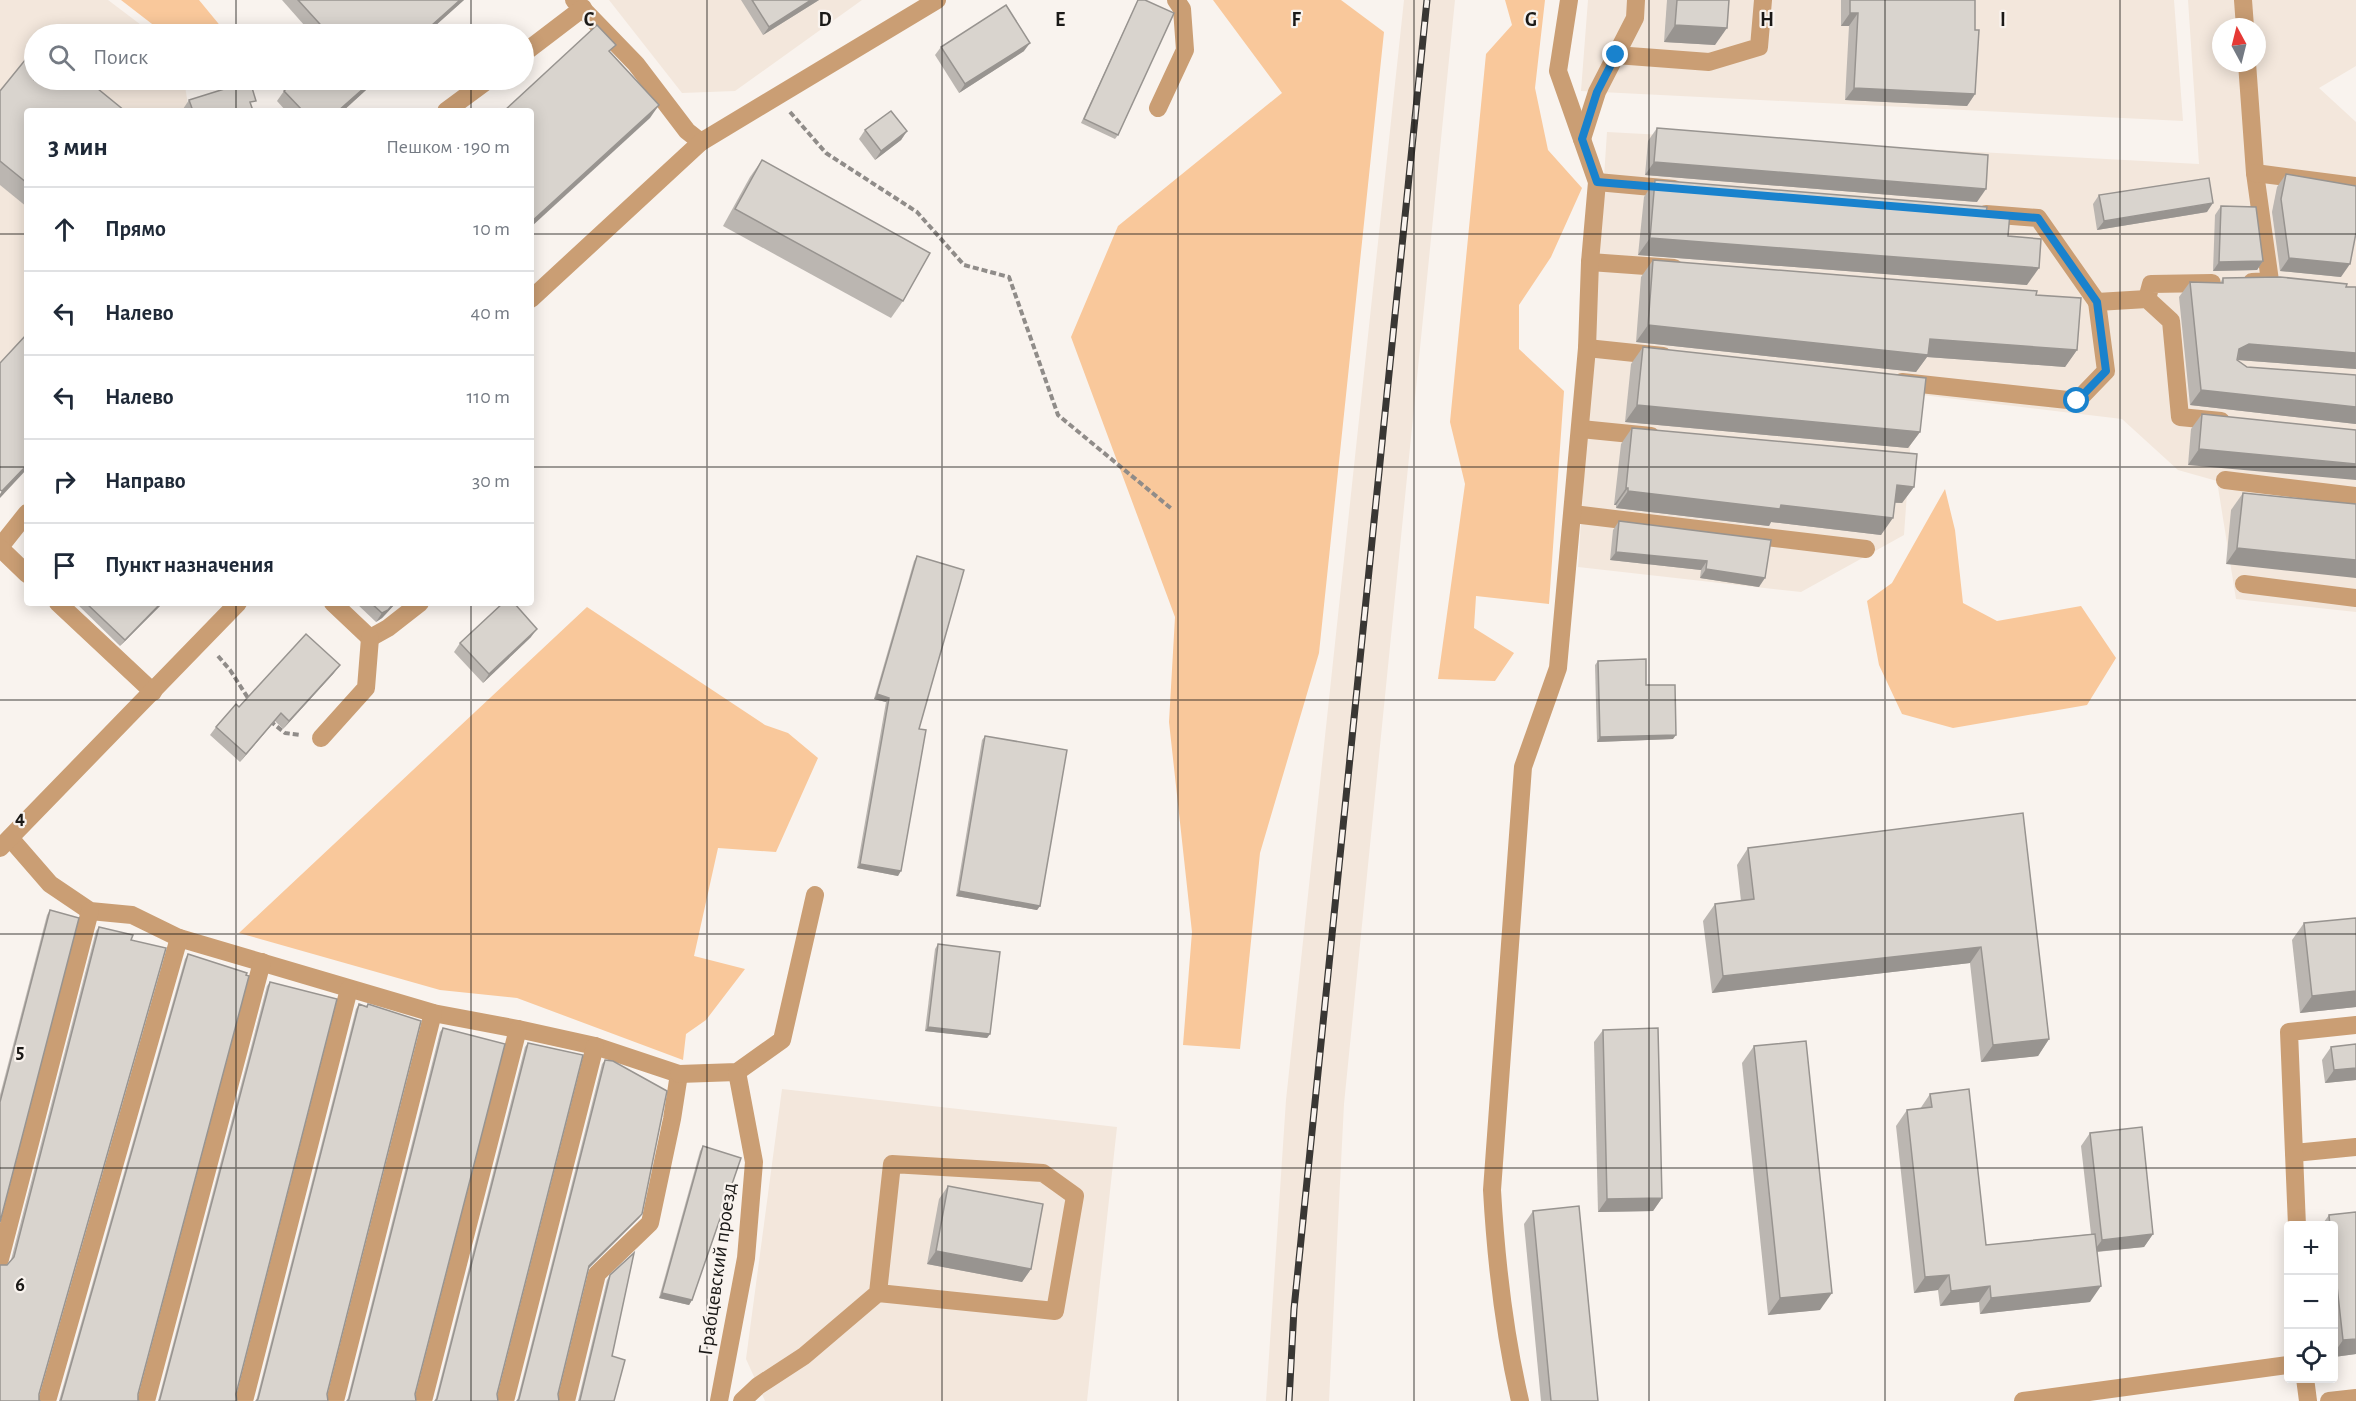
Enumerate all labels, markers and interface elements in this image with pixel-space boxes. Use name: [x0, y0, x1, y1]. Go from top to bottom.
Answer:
text: C: [584, 10, 595, 30]
text: D: [818, 10, 832, 30]
text: E: [1055, 10, 1065, 30]
text: F: [1291, 10, 1301, 30]
text: G: [1525, 10, 1537, 30]
text: H: [1760, 10, 1774, 30]
text: I: [2000, 10, 2006, 30]
north arrow: [2212, 18, 2266, 72]
search box: [24, 24, 534, 90]
icon: search: [45, 41, 78, 74]
route end: [1602, 41, 1628, 67]
text: Поиск: [93, 46, 148, 68]
text: 3 мин: [48, 134, 108, 160]
text: Пешком · 190 m: [386, 137, 510, 157]
icon: ahead: [48, 213, 81, 246]
text: Прямо: [105, 218, 166, 240]
text: 10 m: [473, 219, 510, 239]
icon: left: [48, 297, 81, 330]
text: Налево: [105, 302, 174, 324]
text: 40 m: [471, 303, 510, 323]
icon: left: [48, 381, 81, 414]
text: Налево: [105, 386, 174, 408]
text: 110 m: [466, 387, 510, 407]
route start: [2063, 387, 2089, 413]
icon: right: [48, 465, 81, 498]
text: Направо: [105, 470, 186, 492]
text: 30 m: [472, 471, 510, 491]
icon: arrive: [48, 549, 81, 582]
text: Пункт назначения: [105, 554, 274, 576]
text: 4: [15, 808, 25, 828]
text: 5: [16, 1042, 24, 1062]
street label: Грабцевский проезд: [695, 1181, 740, 1357]
map controls: [2284, 1221, 2338, 1383]
button: +: [2284, 1221, 2338, 1275]
text: 6: [15, 1275, 25, 1295]
button: −: [2284, 1275, 2338, 1329]
button: locate: [2284, 1329, 2338, 1383]

